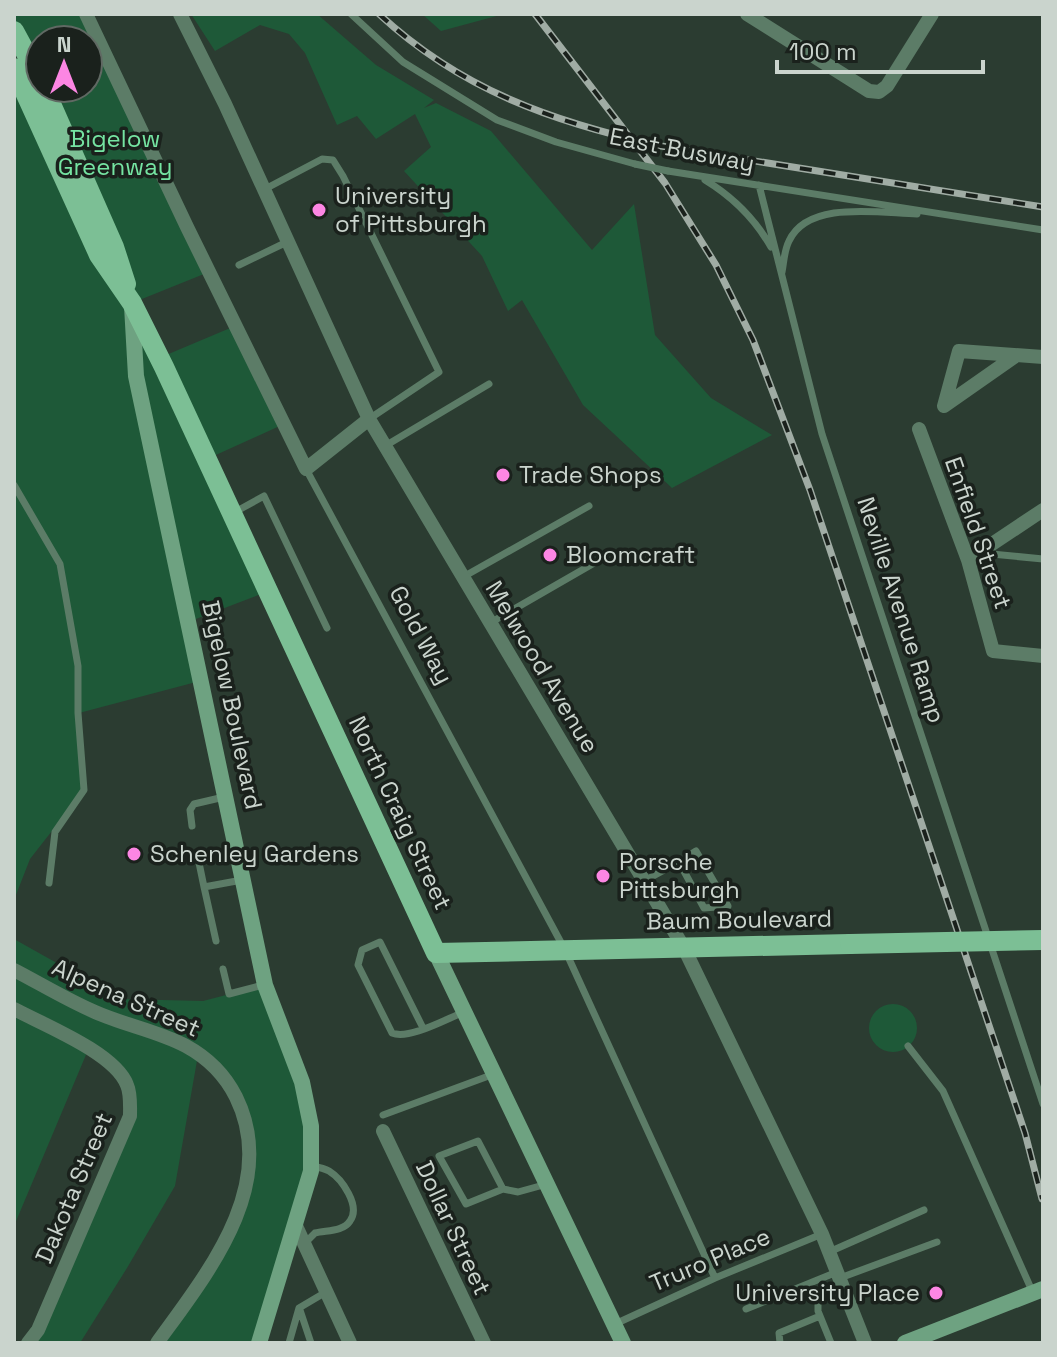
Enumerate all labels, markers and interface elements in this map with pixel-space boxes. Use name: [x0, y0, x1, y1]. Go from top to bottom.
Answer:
north arrow: [24, 24, 104, 104]
scale bar: [777, 24, 983, 74]
text: N: [57, 30, 71, 58]
text: 100 m: [789, 36, 857, 67]
street label: East Busway: [607, 120, 757, 179]
park label: Bigelow Greenway: [58, 123, 172, 182]
place label: University of Pittsburgh: [335, 180, 487, 239]
marker: University of Pittsburgh: [310, 201, 328, 219]
street label: Enfield Street: [938, 453, 1019, 613]
place label: Trade Shops: [519, 459, 662, 490]
marker: Trade Shops: [494, 466, 512, 484]
street label: Neville Avenue Ramp: [850, 493, 953, 727]
place label: Bloomcraft: [566, 539, 695, 570]
marker: Bloomcraft: [541, 546, 559, 564]
street label: Melwood Avenue: [479, 575, 606, 759]
street label: Gold Way: [383, 580, 460, 689]
street label: Bigelow Boulevard: [195, 598, 270, 812]
street label: North Craig Street: [342, 711, 459, 915]
place label: Schenley Gardens: [150, 838, 359, 869]
marker: Schenley Gardens: [125, 845, 143, 863]
place label: Porsche Pittsburgh: [619, 846, 740, 905]
marker: Porsche Pittsburgh: [594, 867, 612, 885]
street label: Baum Boulevard: [646, 902, 832, 937]
street label: Alpena Street: [47, 951, 205, 1044]
street label: Dakota Street: [28, 1108, 119, 1268]
street label: Dollar Street: [409, 1156, 498, 1300]
street label: Truro Place: [645, 1220, 775, 1299]
place label: University Place: [735, 1277, 920, 1308]
marker: University Place: [927, 1284, 945, 1302]

